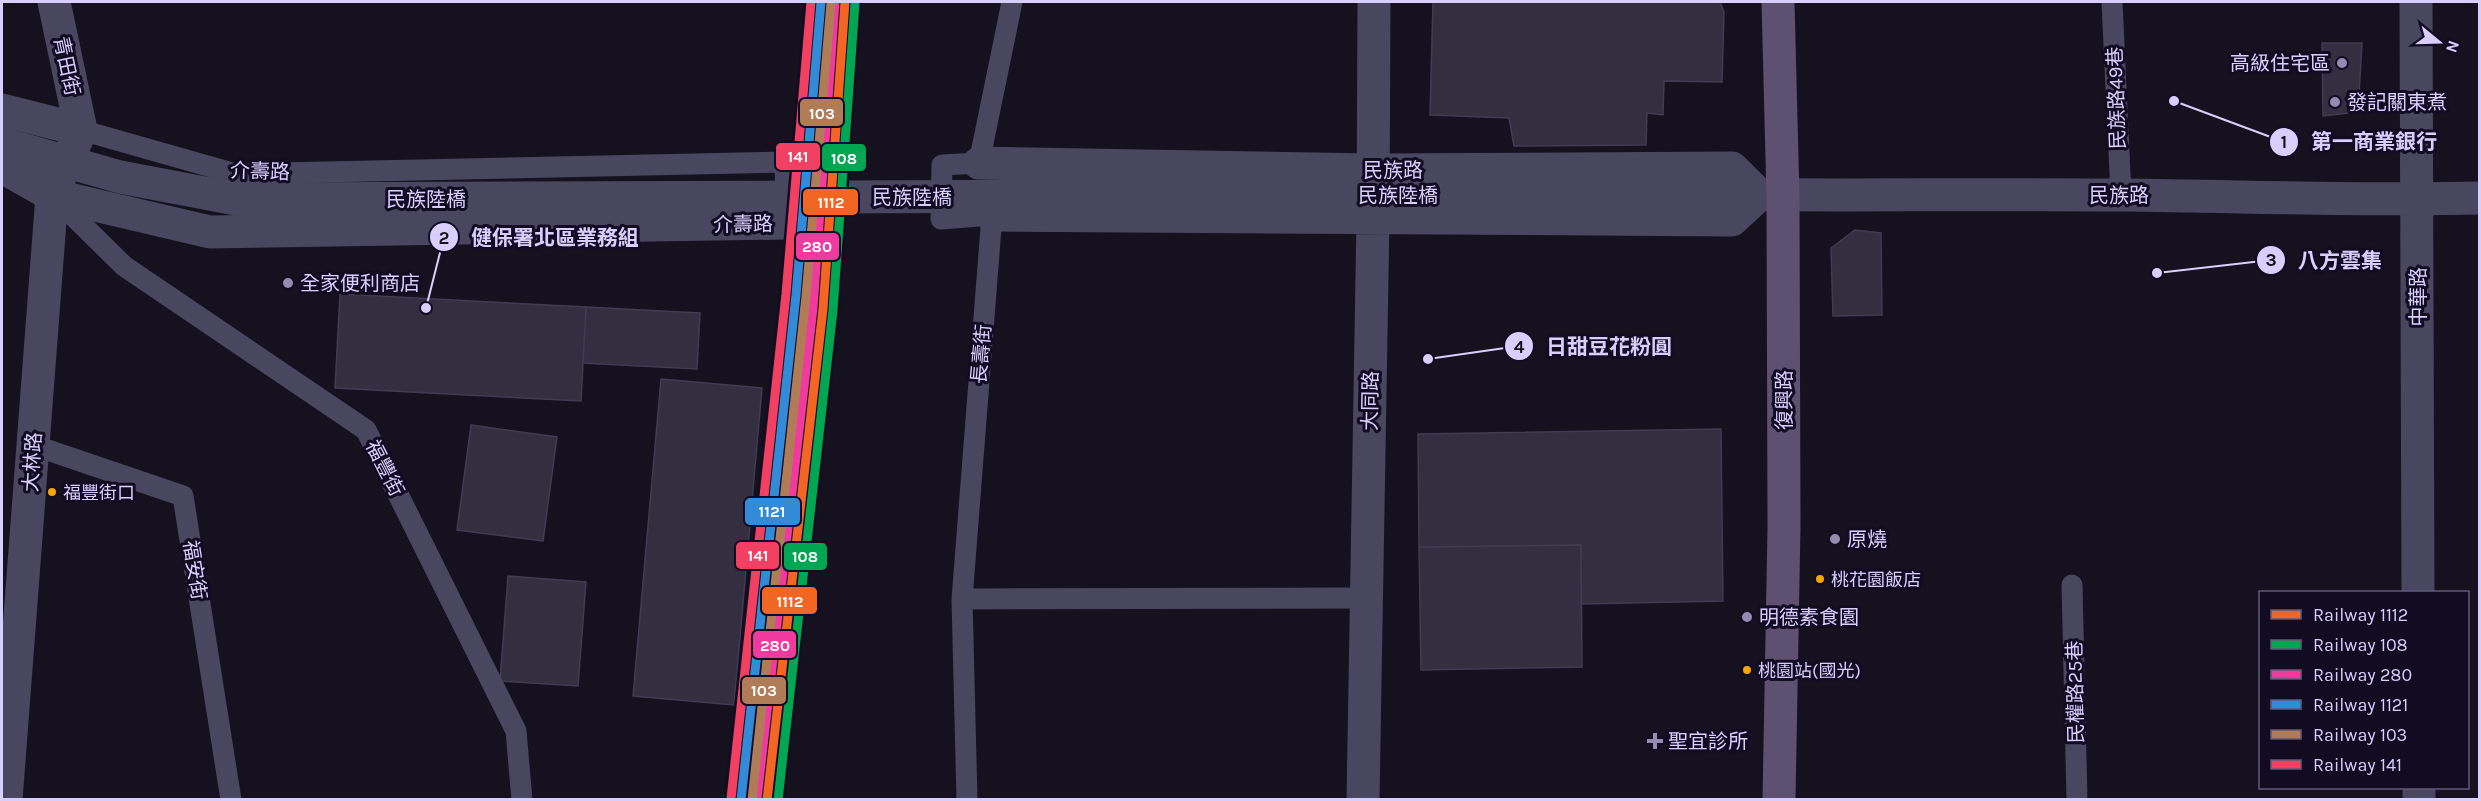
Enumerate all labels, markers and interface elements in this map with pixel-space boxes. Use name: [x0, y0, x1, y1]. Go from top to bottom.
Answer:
north arrow: [2409, 12, 2469, 72]
street label: 青田街: [49, 34, 84, 98]
text: N: [2442, 38, 2464, 55]
street label: 民族路49巷: [2103, 46, 2130, 150]
place label: 高級住宅區: [2230, 52, 2330, 75]
marker: 高級住宅區: [2335, 56, 2349, 70]
place label: 發記關東煮: [2347, 91, 2447, 114]
marker: 發記關東煮: [2328, 95, 2342, 109]
line badge: 103: [799, 98, 844, 127]
text: 103: [809, 104, 835, 123]
callout: 第一商業銀行: [2269, 122, 2449, 161]
text: 第一商業銀行: [2311, 130, 2437, 154]
text: 1: [2281, 131, 2287, 153]
line badge: 141: [775, 142, 821, 171]
line badge: 108: [821, 143, 867, 172]
text: 141: [788, 147, 808, 166]
text: 108: [831, 149, 857, 168]
street label: 介壽路: [230, 159, 290, 184]
street label: 民族路: [1363, 159, 1423, 182]
street label: 民族陸橋: [1358, 184, 1438, 207]
street label: 民族路: [2089, 184, 2149, 207]
street label: 民族陸橋: [872, 186, 952, 209]
street label: 民族陸橋: [386, 188, 466, 211]
line badge: 1112: [802, 188, 859, 216]
text: 1112: [818, 193, 844, 212]
street label: 介壽路: [713, 212, 773, 237]
callout: 健保署北區業務組: [429, 218, 651, 257]
text: 健保署北區業務組: [471, 226, 639, 250]
text: 2: [439, 227, 449, 249]
line badge: 280: [795, 232, 840, 261]
text: 280: [802, 237, 832, 256]
callout: 八方雲集: [2256, 241, 2394, 280]
text: 3: [2265, 249, 2277, 271]
text: 八方雲集: [2298, 249, 2382, 273]
street label: 中華路: [2407, 267, 2430, 327]
place label: 全家便利商店: [300, 272, 420, 295]
marker: 全家便利商店: [281, 276, 295, 290]
street label: 長壽街: [967, 323, 996, 385]
callout: 日甜豆花粉圓: [1504, 327, 1684, 366]
text: 日甜豆花粉圓: [1546, 335, 1672, 359]
text: 4: [1514, 336, 1525, 358]
street label: 復興路: [1773, 370, 1796, 430]
street label: 大同路: [1358, 371, 1383, 431]
street label: 大林路: [19, 431, 46, 493]
street label: 福豐街: [361, 436, 408, 500]
place label: 福豐街口: [63, 482, 135, 504]
marker: 福豐街口: [46, 486, 58, 498]
line badge: 1121: [744, 497, 801, 526]
text: 1121: [759, 502, 785, 521]
place label: 原燒: [1847, 528, 1887, 551]
marker: 原燒: [1828, 532, 1842, 546]
street label: 福安街: [178, 539, 211, 602]
line badge: 141: [735, 541, 780, 570]
line badge: 108: [783, 542, 828, 571]
text: 141: [748, 546, 768, 565]
text: 108: [792, 547, 818, 566]
place label: 桃花園飯店: [1831, 569, 1921, 591]
marker: 桃花園飯店: [1814, 573, 1826, 585]
line badge: 1112: [761, 586, 818, 615]
legend: [2259, 591, 2469, 789]
text: 1112: [777, 592, 803, 611]
text: Railway 1112: [2313, 604, 2408, 626]
place label: 明德素食園: [1759, 606, 1859, 629]
marker: 明德素食園: [1740, 610, 1754, 624]
line badge: 280: [752, 630, 797, 659]
text: Railway 108: [2313, 634, 2408, 656]
text: 280: [760, 636, 790, 655]
street label: 民權路25巷: [2063, 640, 2088, 744]
place label: 桃園站(國光): [1758, 660, 1861, 682]
marker: 桃園站(國光): [1741, 664, 1753, 676]
text: Railway 280: [2313, 664, 2412, 686]
line badge: 103: [741, 676, 787, 705]
text: 103: [751, 681, 777, 700]
text: Railway 1121: [2313, 694, 2408, 716]
text: Railway 103: [2313, 724, 2407, 746]
place label: 聖宜診所: [1668, 730, 1748, 753]
marker: 聖宜診所: [1646, 732, 1664, 750]
text: Railway 141: [2313, 754, 2402, 776]

